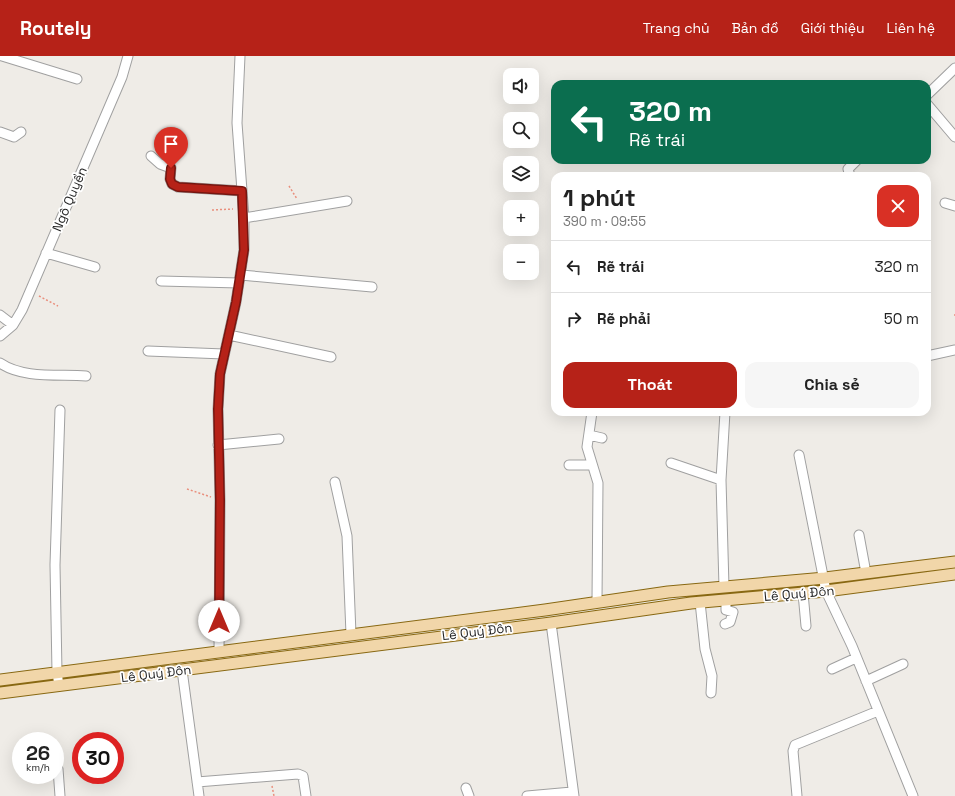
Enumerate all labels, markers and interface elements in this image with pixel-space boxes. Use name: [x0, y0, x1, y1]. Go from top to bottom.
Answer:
text: Routely: [20, 16, 91, 41]
text: Trang chủ: [643, 19, 710, 37]
text: Bản đồ: [732, 19, 779, 37]
text: Giới thiệu: [801, 19, 865, 37]
text: Liên hệ: [887, 19, 935, 37]
map controls: [503, 68, 539, 280]
button: sound: [503, 68, 539, 104]
text: 320 m: [629, 93, 712, 129]
icon: left: [563, 96, 615, 148]
button: search: [503, 112, 539, 148]
pin: [154, 127, 188, 168]
text: Rẽ trái: [629, 128, 685, 151]
icon: arrive: [160, 133, 182, 155]
button: layers: [503, 156, 539, 192]
street label: Ngô Quyền: [48, 164, 91, 234]
text: 1 phút: [563, 182, 636, 213]
button: close: [877, 185, 919, 227]
button: +: [503, 200, 539, 236]
text: 390 m · 09:55: [563, 213, 646, 230]
button: −: [503, 244, 539, 280]
icon: left: [563, 256, 585, 278]
text: Rẽ trái: [597, 257, 644, 276]
text: 320 m: [875, 257, 919, 276]
icon: right: [563, 308, 585, 330]
text: Rẽ phải: [597, 309, 650, 328]
text: 50 m: [884, 309, 919, 328]
button: Thoát: [563, 362, 737, 408]
button: Chia sẻ: [745, 362, 919, 408]
street label: Lê Quý Đôn: [763, 582, 835, 605]
position arrow: [198, 600, 240, 642]
street label: Lê Quý Đôn: [441, 619, 513, 644]
street label: Lê Quý Đôn: [120, 661, 192, 686]
speed limit sign: 30: [72, 732, 124, 784]
text: 26: [26, 740, 50, 766]
text: km/h: [26, 761, 50, 774]

